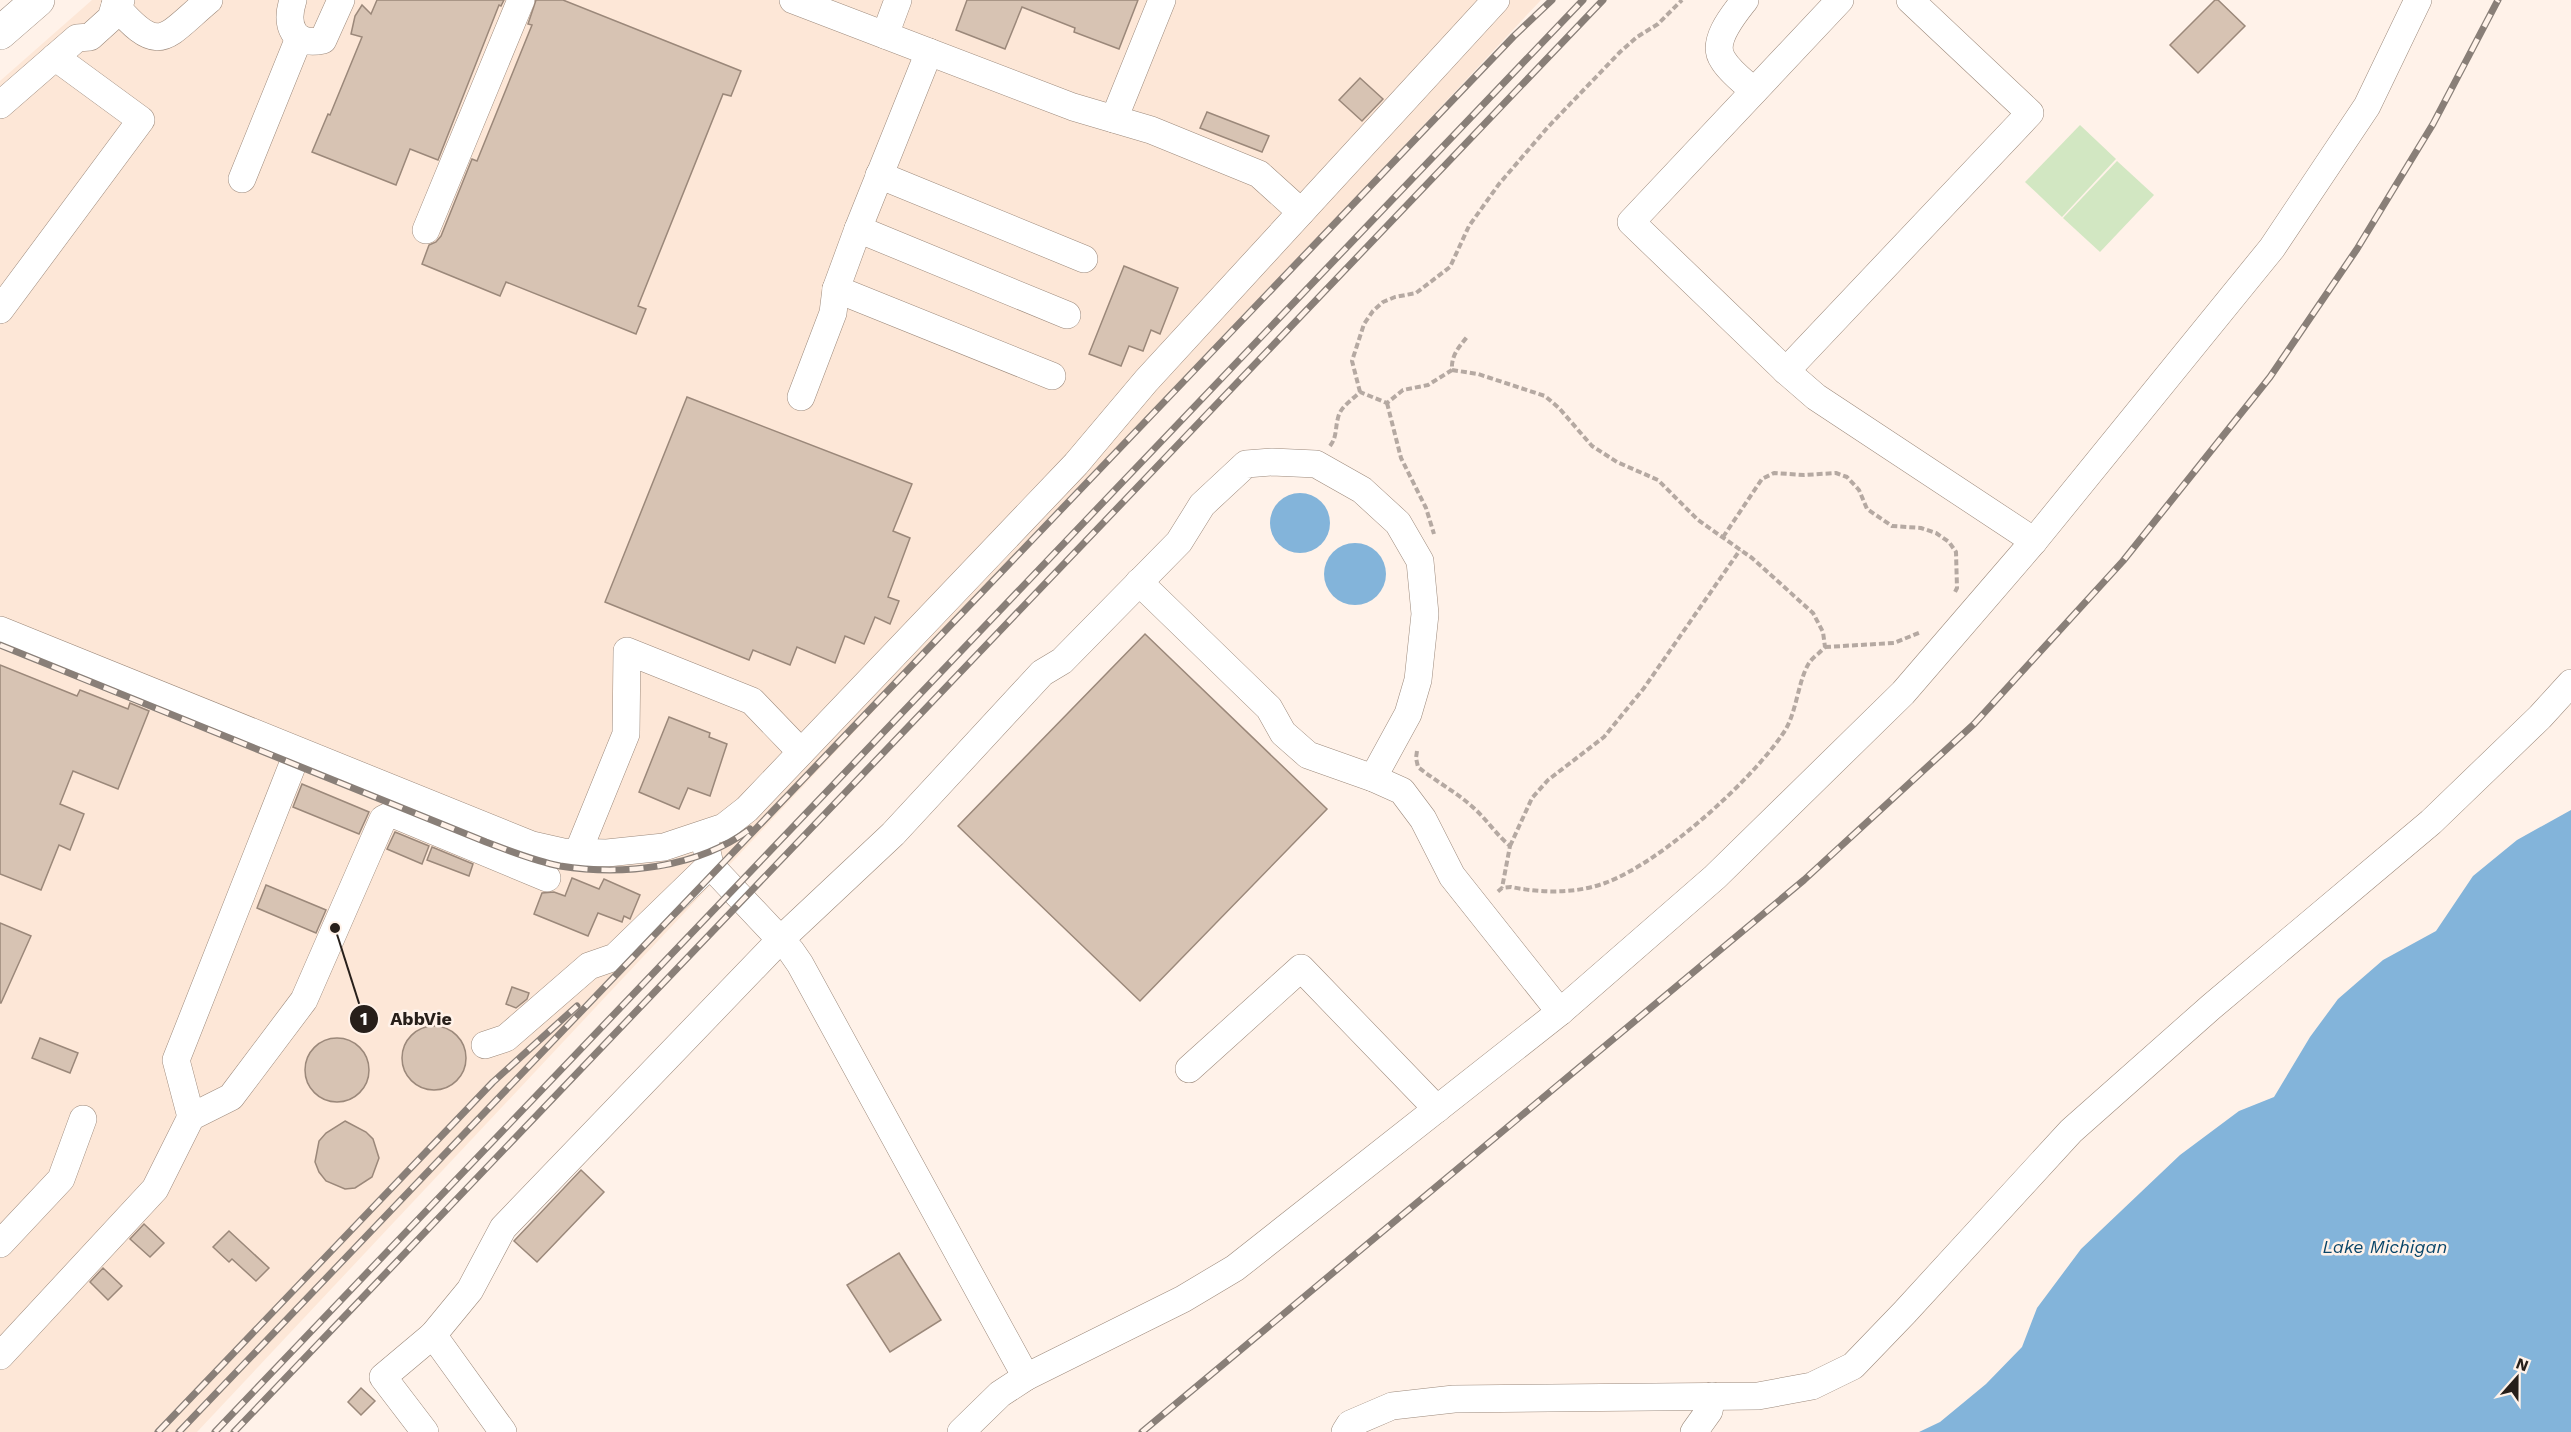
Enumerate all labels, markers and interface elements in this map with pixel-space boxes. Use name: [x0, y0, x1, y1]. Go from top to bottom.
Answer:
callout: AbbVie: [349, 1001, 464, 1037]
text: 1: [360, 1008, 368, 1029]
text: AbbVie: [390, 1008, 452, 1029]
water label: Lake Michigan: [2323, 1236, 2447, 1257]
north arrow: [2487, 1348, 2547, 1408]
text: N: [2513, 1353, 2531, 1375]

